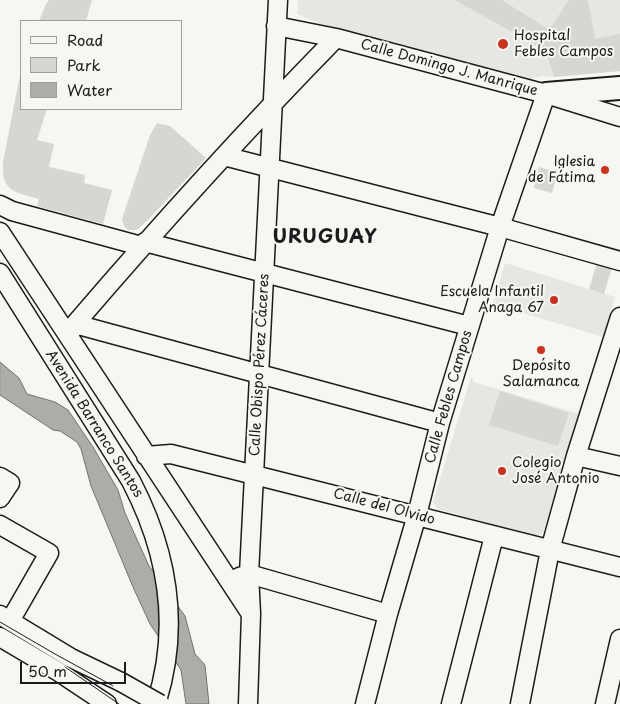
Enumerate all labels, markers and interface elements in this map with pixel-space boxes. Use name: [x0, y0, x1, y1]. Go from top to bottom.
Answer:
legend: [20, 20, 182, 110]
text: Road: [67, 28, 103, 51]
place label: Hospital Febles Campos: [514, 28, 613, 60]
street label: Calle Domingo J. Manrique: [358, 36, 540, 100]
marker: Hospital Febles Campos: [496, 37, 510, 51]
text: Park: [67, 53, 101, 76]
text: Water: [67, 78, 112, 101]
place label: Iglesia de Fátima: [528, 154, 595, 186]
marker: Iglesia de Fátima: [599, 164, 611, 176]
district label: URUGUAY: [272, 227, 378, 249]
street label: Calle Obispo Pérez Cáceres: [247, 273, 273, 457]
place label: Escuela Infantil Anaga 67: [440, 284, 544, 316]
marker: Escuela Infantil Anaga 67: [548, 294, 560, 306]
street label: Calle Febles Campos: [422, 328, 476, 466]
marker: Depósito Salamanca: [535, 344, 547, 356]
street label: Avenida Barranco Santos: [42, 347, 146, 501]
place label: Depósito Salamanca: [503, 358, 579, 391]
place label: Colegio José Antonio: [512, 455, 599, 488]
marker: Colegio José Antonio: [496, 465, 508, 477]
street label: Calle del Olvido: [331, 485, 437, 529]
scale bar: [22, 652, 129, 684]
text: 50 m: [28, 659, 67, 682]

